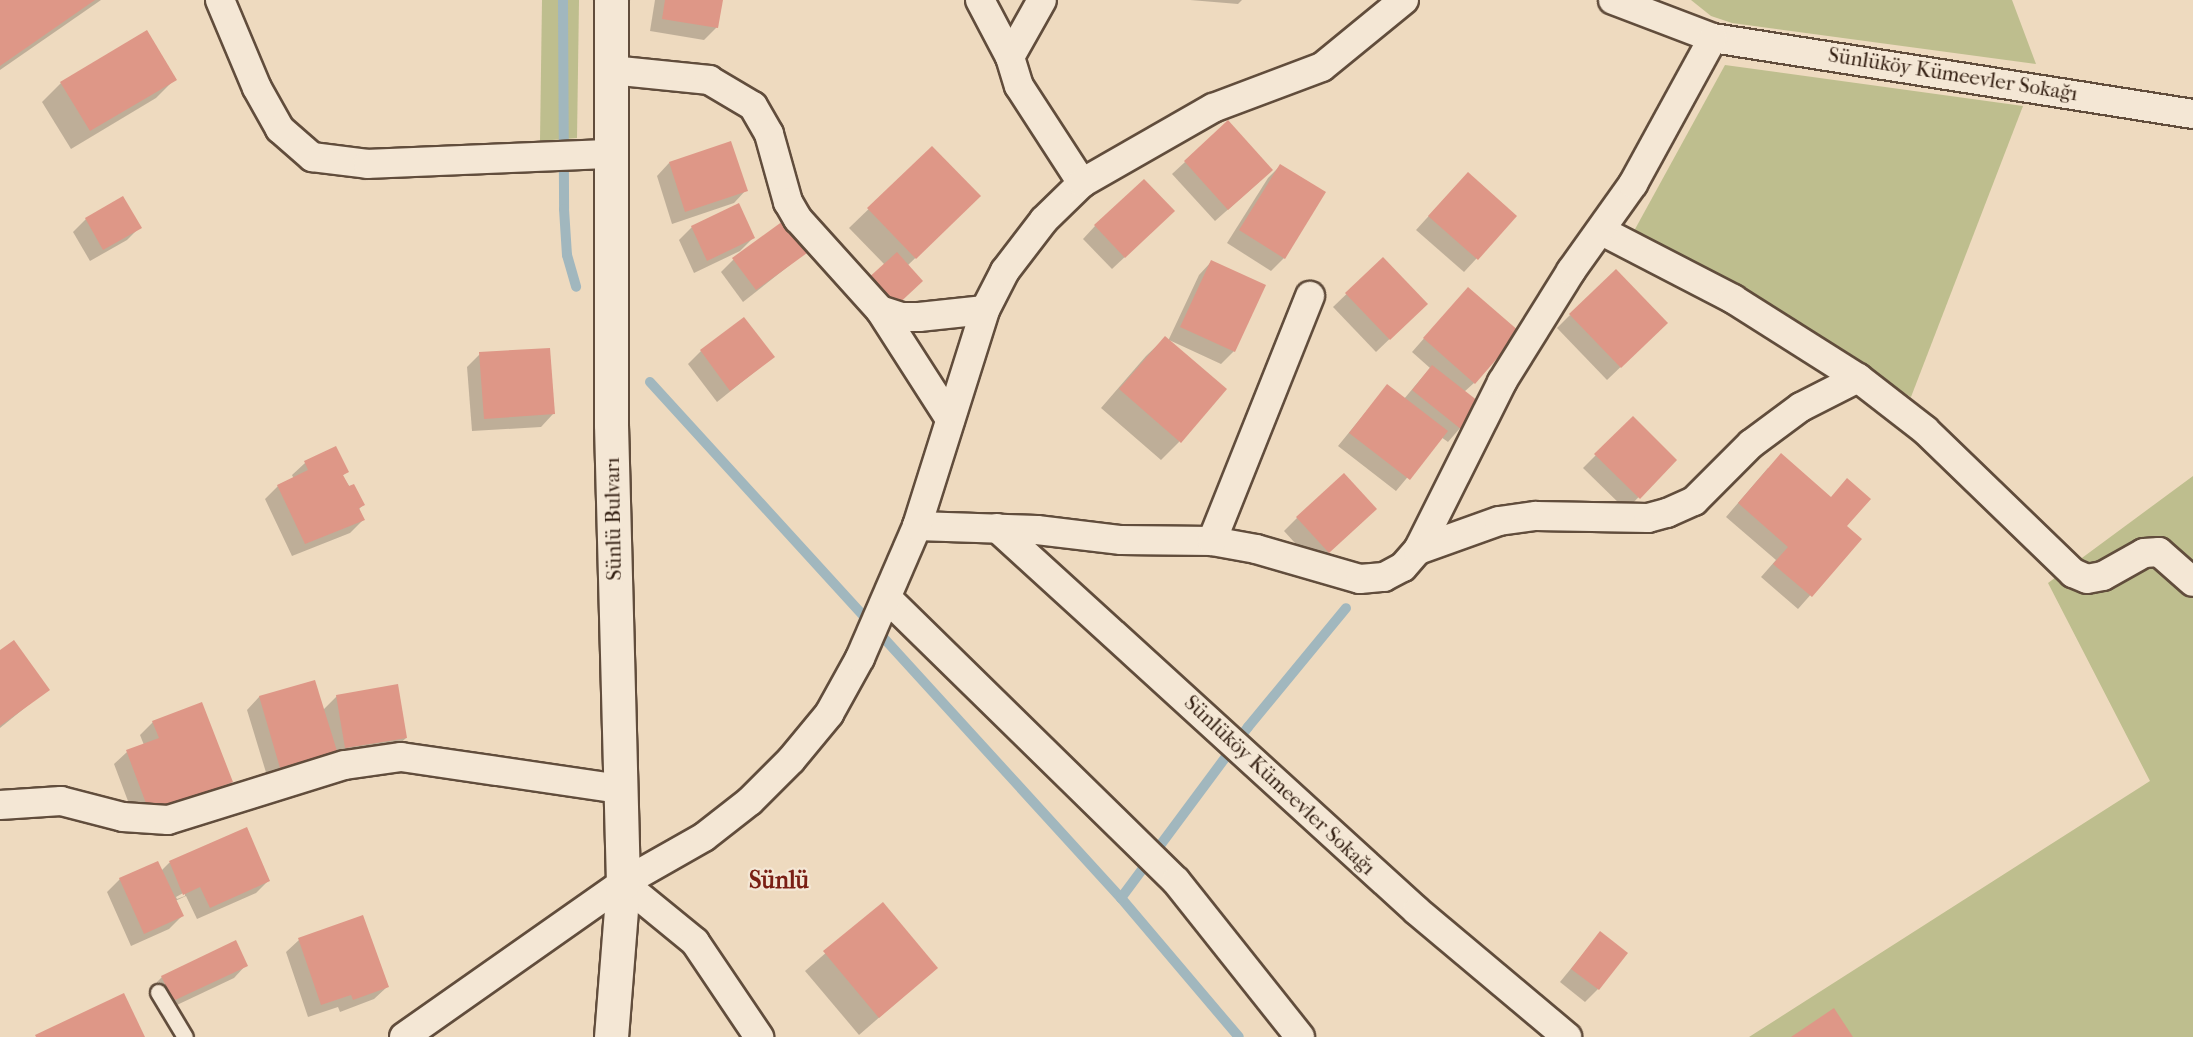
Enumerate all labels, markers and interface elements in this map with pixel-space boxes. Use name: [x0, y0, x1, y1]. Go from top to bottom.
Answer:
street label: Sünlüköy Kümeevler Sokağı: [1826, 42, 2080, 106]
street label: Sünlü Bulvarı: [599, 457, 627, 581]
street label: Sünlüköy Kümeevler Sokağı: [1179, 690, 1381, 880]
district label: Sünlü: [749, 867, 809, 895]

